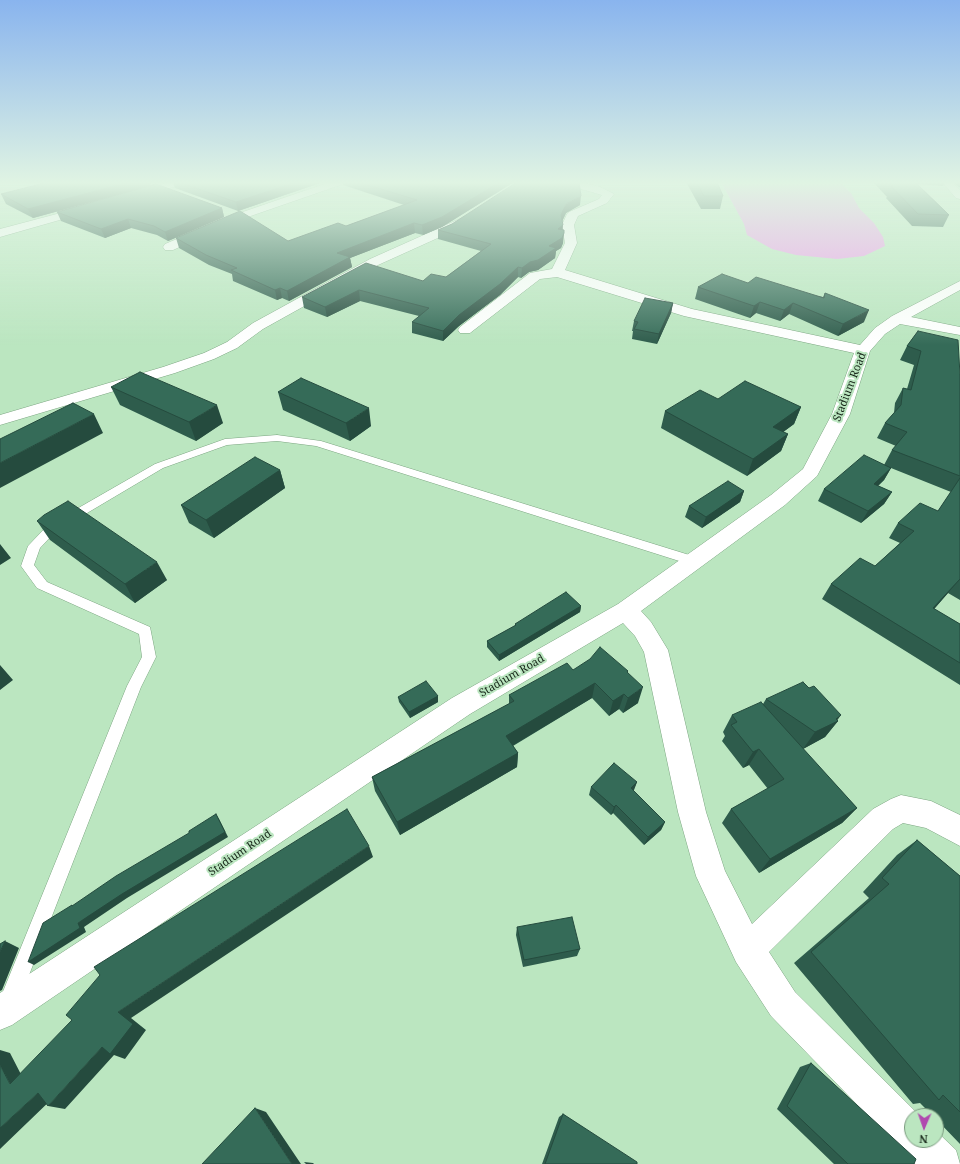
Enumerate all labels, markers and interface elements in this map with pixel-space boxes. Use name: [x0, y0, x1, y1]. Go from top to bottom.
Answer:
street label: Stadium Road: [831, 351, 869, 423]
street label: Stadium Road: [477, 652, 547, 700]
street label: Stadium Road: [206, 827, 274, 879]
north arrow: [904, 1108, 944, 1148]
text: N: [919, 1132, 928, 1147]

